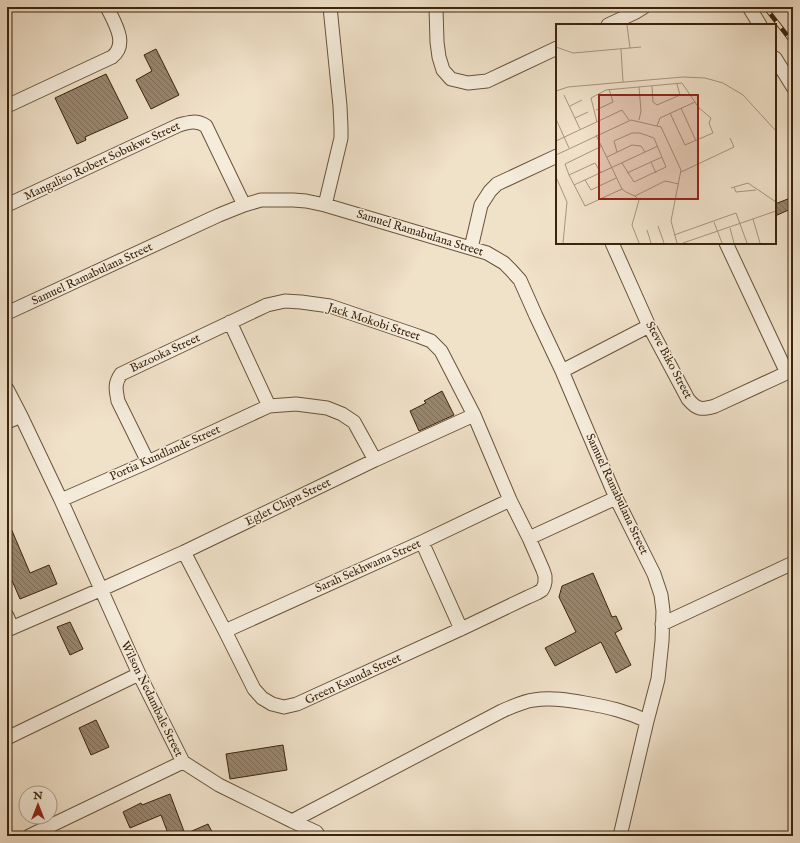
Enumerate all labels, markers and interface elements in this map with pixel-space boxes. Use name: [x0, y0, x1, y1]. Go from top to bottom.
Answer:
inset map: [556, 24, 776, 244]
street label: Mangaliso Robert Sobukwe Street: [22, 118, 182, 204]
street label: Samuel Ramabulana Street: [355, 207, 485, 259]
street label: Samuel Ramabulana Street: [29, 239, 155, 309]
street label: Jack Mokobi Street: [324, 299, 422, 345]
street label: Steve Biko Street: [642, 319, 696, 401]
street label: Bazooka Street: [128, 330, 202, 376]
street label: Portia Kundlande Street: [107, 422, 223, 484]
street label: Samuel Ramabulana Street: [582, 431, 652, 557]
street label: Eglet Chipu Street: [243, 475, 334, 530]
street label: Sarah Sekhwama Street: [313, 536, 423, 596]
street label: Wilson Nedambale Street: [117, 639, 187, 759]
street label: Green Kaunda Street: [302, 650, 404, 708]
north arrow: [18, 785, 58, 825]
text: N: [32, 789, 43, 803]

